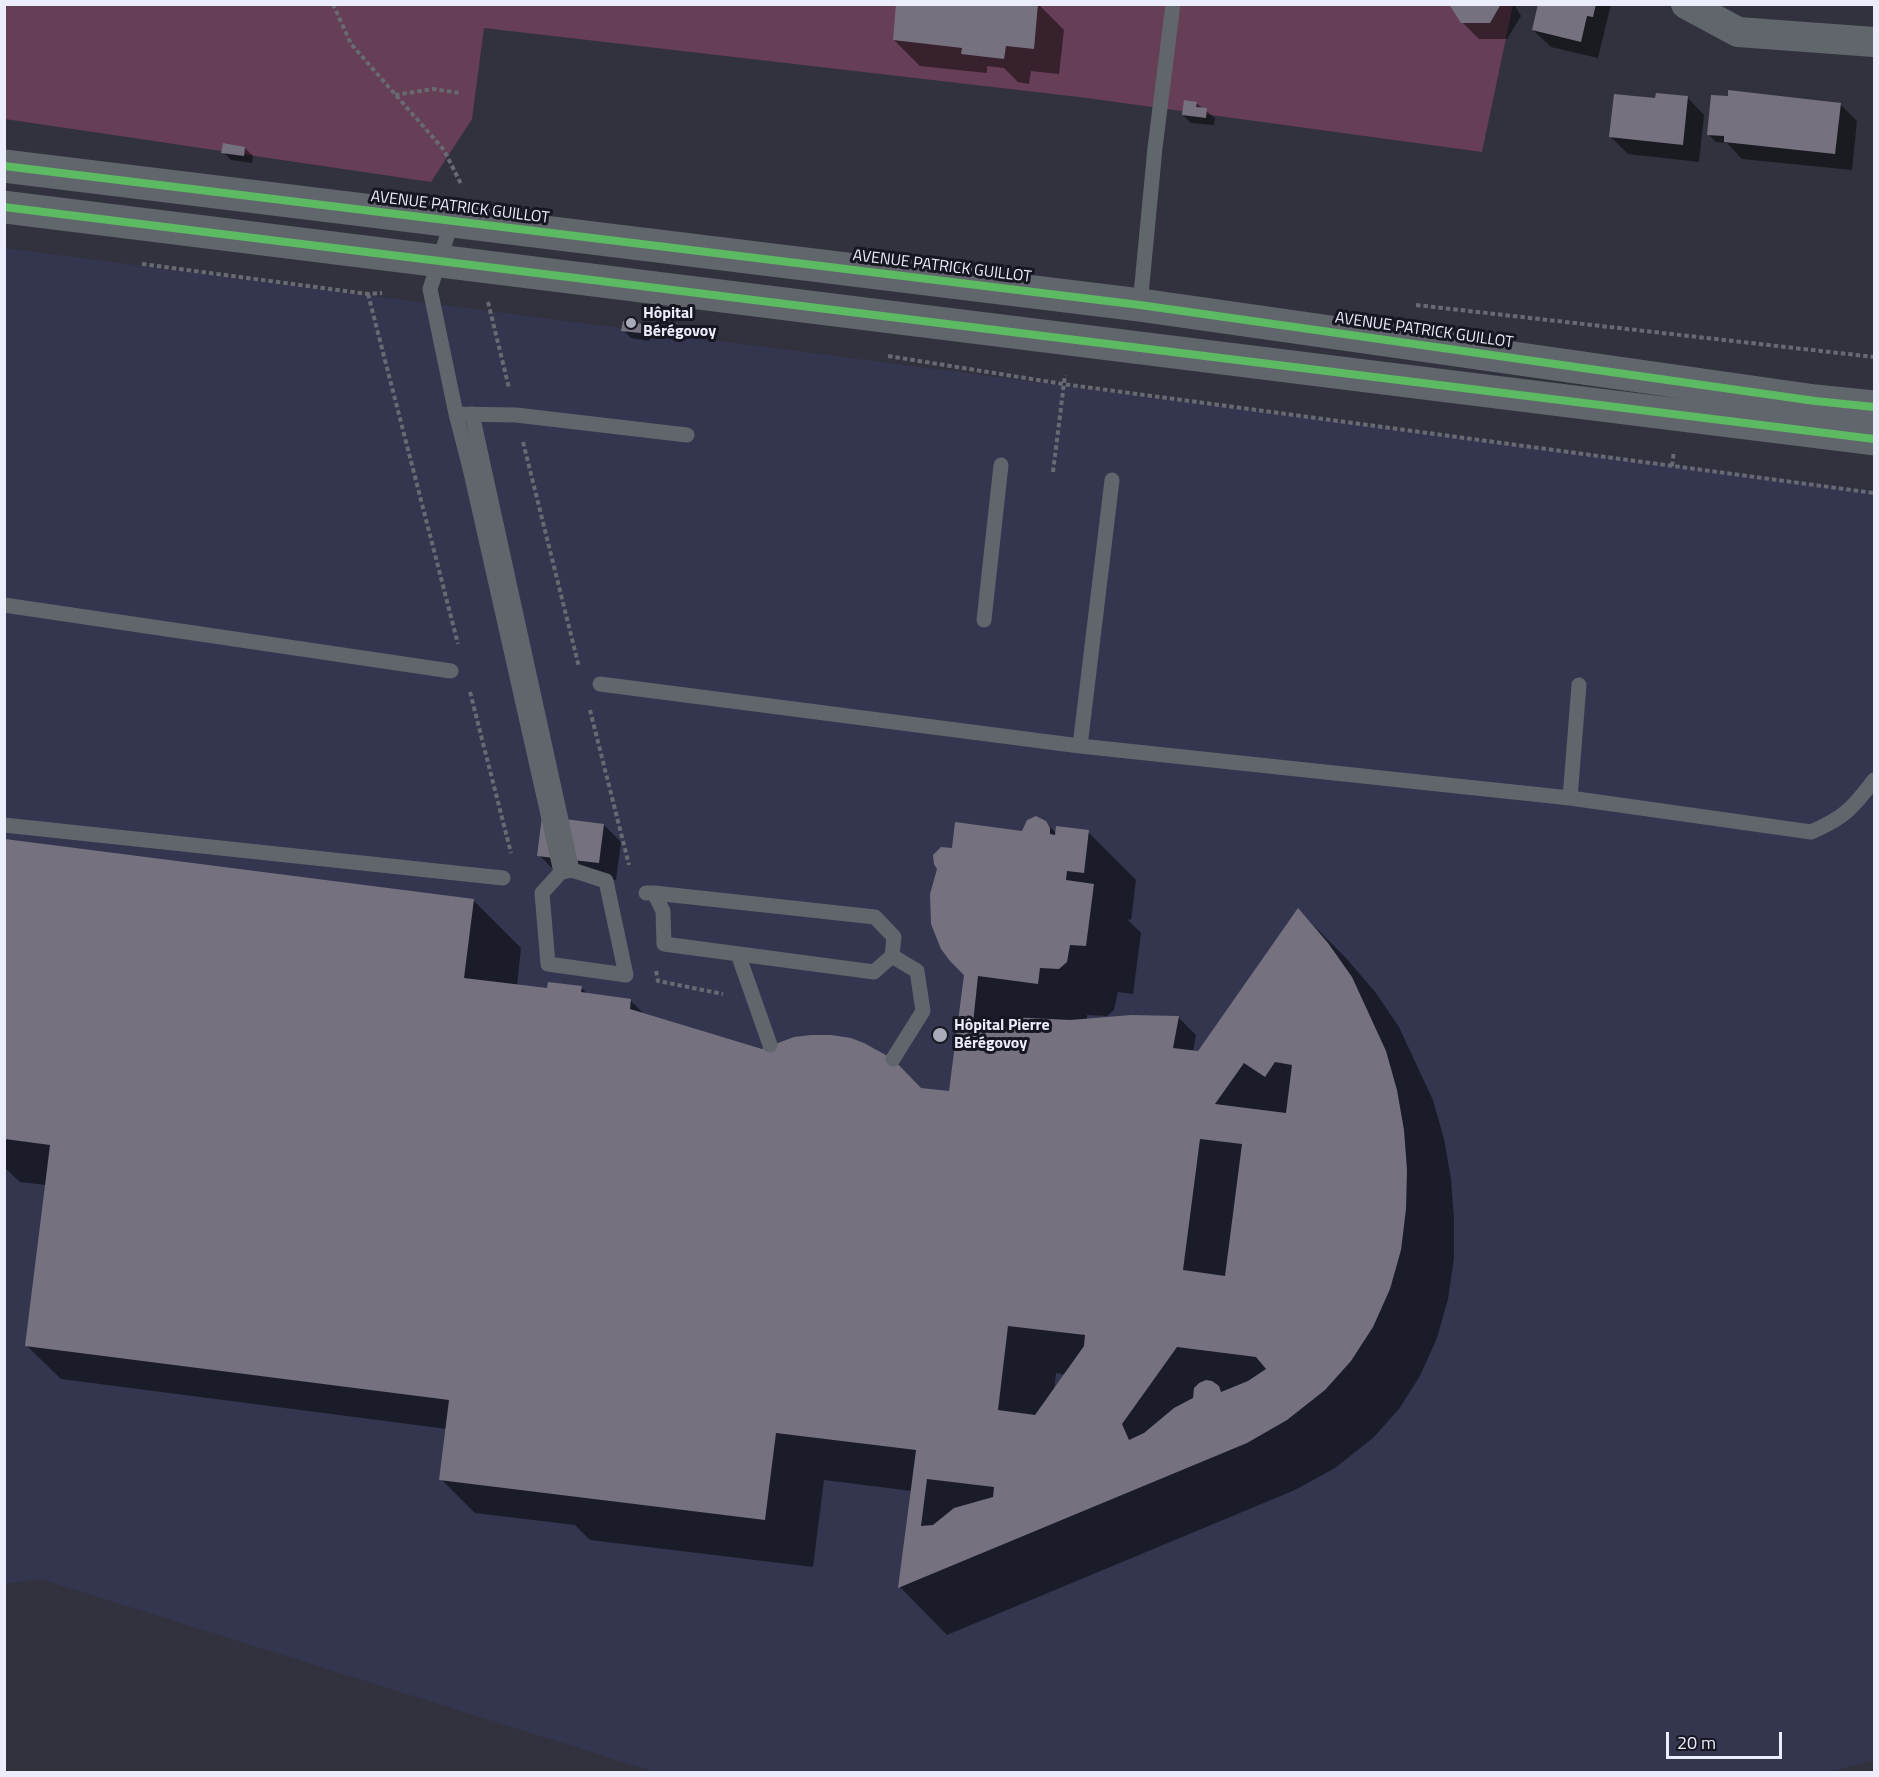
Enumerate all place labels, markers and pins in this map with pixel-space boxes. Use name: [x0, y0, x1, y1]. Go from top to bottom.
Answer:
place label: Hôpital Bérégovoy: [643, 304, 716, 342]
marker: Hôpital Bérégovoy: [624, 316, 638, 330]
place label: Hôpital Pierre Bérégovoy: [954, 1016, 1050, 1054]
marker: Hôpital Pierre Bérégovoy: [931, 1026, 949, 1044]

